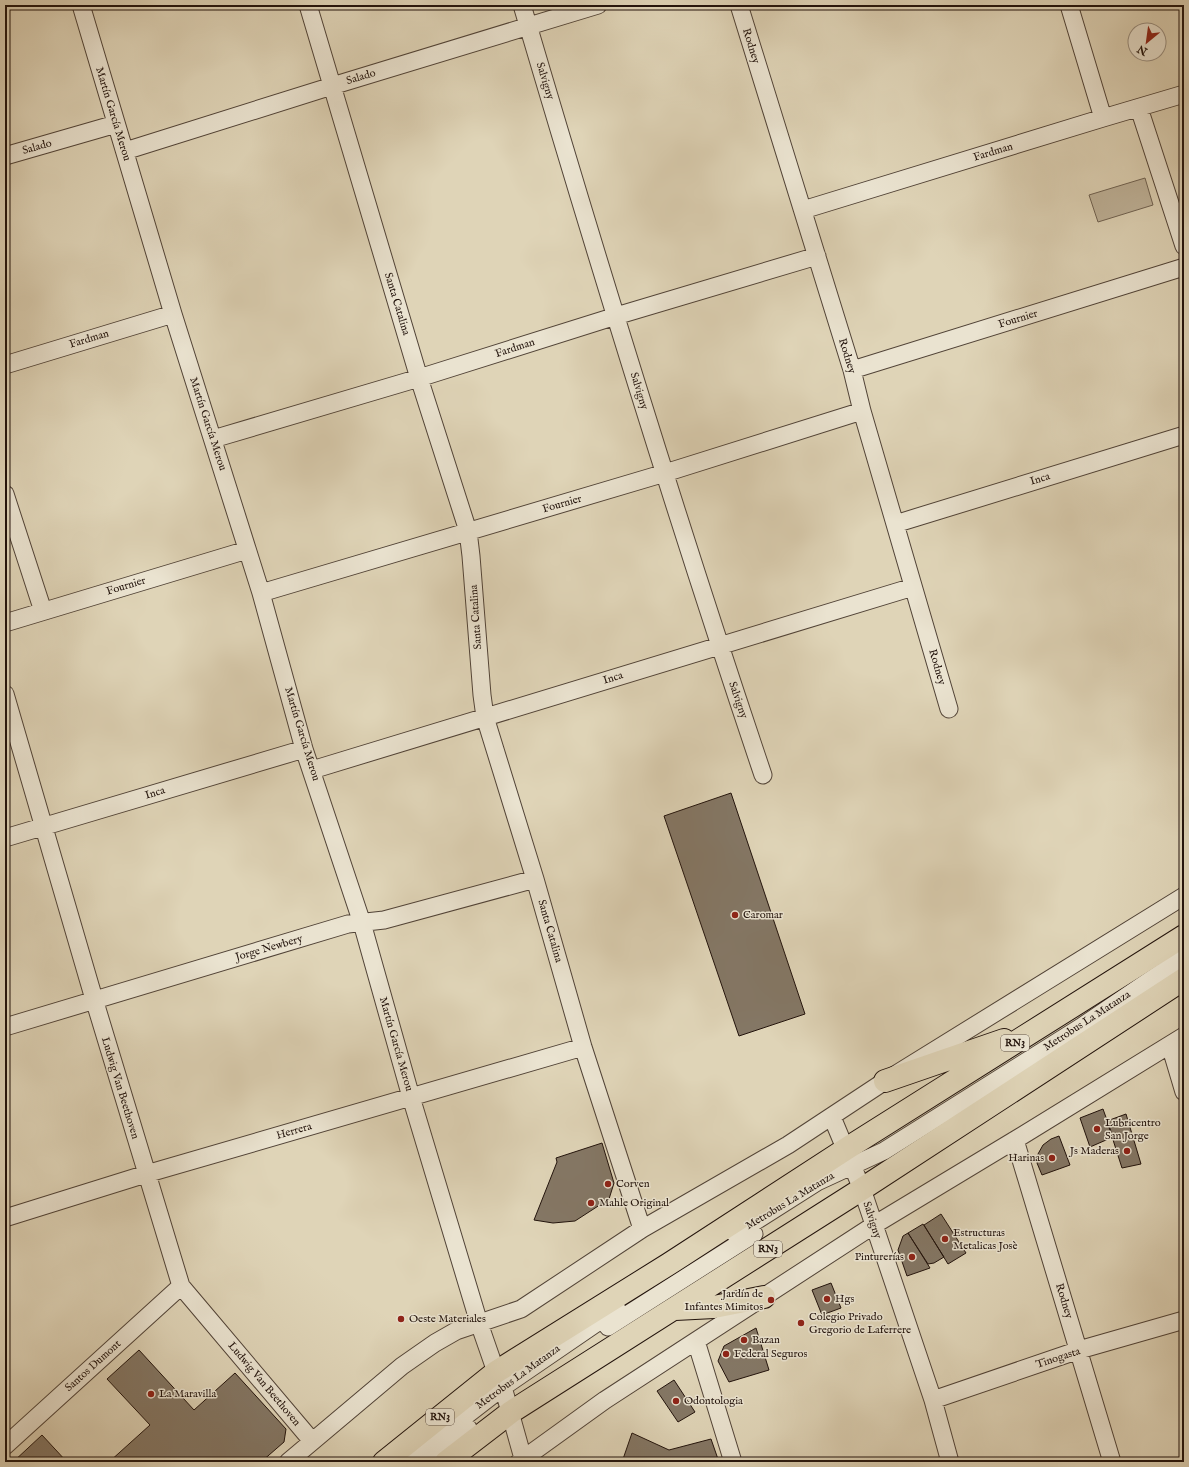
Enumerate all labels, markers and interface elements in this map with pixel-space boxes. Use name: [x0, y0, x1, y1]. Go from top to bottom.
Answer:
north arrow: [1127, 22, 1167, 62]
street label: Rodney: [739, 27, 763, 66]
text: N: [1135, 41, 1151, 59]
street label: Salvigny: [533, 61, 557, 102]
street label: Martín García Merou: [92, 65, 134, 163]
street label: Salado: [345, 66, 377, 88]
street label: Salado: [21, 136, 53, 158]
street label: Fardman: [972, 139, 1015, 165]
street label: Santa Catalina: [381, 271, 413, 337]
street label: Fournier: [997, 306, 1039, 332]
street label: Fardman: [68, 326, 111, 352]
street label: Fardman: [494, 335, 537, 361]
street label: Rodney: [835, 337, 859, 376]
street label: Salvigny: [627, 371, 651, 412]
street label: Martín García Merou: [186, 376, 230, 473]
street label: Inca: [1028, 469, 1052, 489]
street label: Fournier: [541, 492, 583, 516]
street label: Fournier: [105, 573, 147, 599]
street label: Santa Catalina: [467, 584, 485, 650]
street label: Rodney: [925, 648, 949, 687]
street label: Inca: [601, 668, 625, 688]
street label: Salvigny: [725, 680, 751, 721]
street label: Martín García Merou: [281, 685, 323, 783]
street label: Inca: [143, 783, 167, 803]
street label: Santa Catalina: [534, 898, 566, 964]
place label: Caromar: [743, 908, 783, 922]
marker: Caromar: [730, 910, 740, 920]
street label: Jorge Newbery: [232, 932, 305, 965]
street label: Metrobus La Matanza: [1041, 987, 1133, 1054]
street label: Martín García Merou: [376, 995, 416, 1093]
street label: Ludwig Van Beethoven: [98, 1035, 142, 1141]
road number: RN3: [1001, 1035, 1029, 1051]
place label: Lubricentro San Jorge: [1105, 1116, 1161, 1143]
street label: Herrera: [275, 1119, 314, 1143]
marker: Lubricentro San Jorge: [1092, 1124, 1102, 1134]
place label: Js Maderas: [1068, 1144, 1119, 1158]
marker: Js Maderas: [1122, 1146, 1132, 1156]
place label: Harinas: [1008, 1151, 1044, 1165]
marker: Harinas: [1047, 1153, 1057, 1163]
street label: Metrobus La Matanza: [743, 1169, 837, 1233]
place label: Corven: [616, 1177, 650, 1191]
marker: Corven: [603, 1179, 613, 1189]
place label: Mahle Original: [599, 1196, 669, 1210]
marker: Mahle Original: [586, 1198, 596, 1208]
street label: Salvigny: [859, 1200, 885, 1241]
place label: Estructuras Metalicas Josè: [953, 1226, 1018, 1253]
marker: Estructuras Metalicas Josè: [940, 1234, 950, 1244]
road number: RN3: [754, 1241, 782, 1257]
place label: Pinturerías: [855, 1250, 904, 1264]
marker: Pinturerías: [907, 1252, 917, 1262]
street label: Rodney: [1052, 1282, 1076, 1321]
place label: Jardín de Infantes Mimitos: [685, 1287, 763, 1314]
place label: Hgs: [835, 1292, 854, 1306]
marker: Hgs: [822, 1294, 832, 1304]
marker: Jardín de Infantes Mimitos: [766, 1295, 776, 1305]
place label: Colegio Privado Gregorio de Laferrere: [809, 1310, 911, 1337]
place label: Oeste Materiales: [409, 1312, 486, 1326]
marker: Oeste Materiales: [396, 1314, 406, 1324]
marker: Colegio Privado Gregorio de Laferrere: [796, 1318, 806, 1328]
place label: Bazan: [752, 1333, 780, 1347]
marker: Bazan: [739, 1335, 749, 1345]
street label: Santos Dumont: [62, 1337, 124, 1395]
street label: Ludwig Van Beethoven: [225, 1339, 303, 1429]
street label: Metrobus La Matanza: [473, 1341, 563, 1412]
street label: Tinogasta: [1034, 1344, 1082, 1372]
place label: Federal Seguros: [734, 1347, 807, 1361]
marker: Federal Seguros: [721, 1349, 731, 1359]
place label: La Maravilla: [159, 1387, 217, 1401]
marker: La Maravilla: [146, 1389, 156, 1399]
place label: Odontologia: [684, 1394, 743, 1408]
marker: Odontologia: [671, 1396, 681, 1406]
road number: RN3: [426, 1409, 454, 1425]

